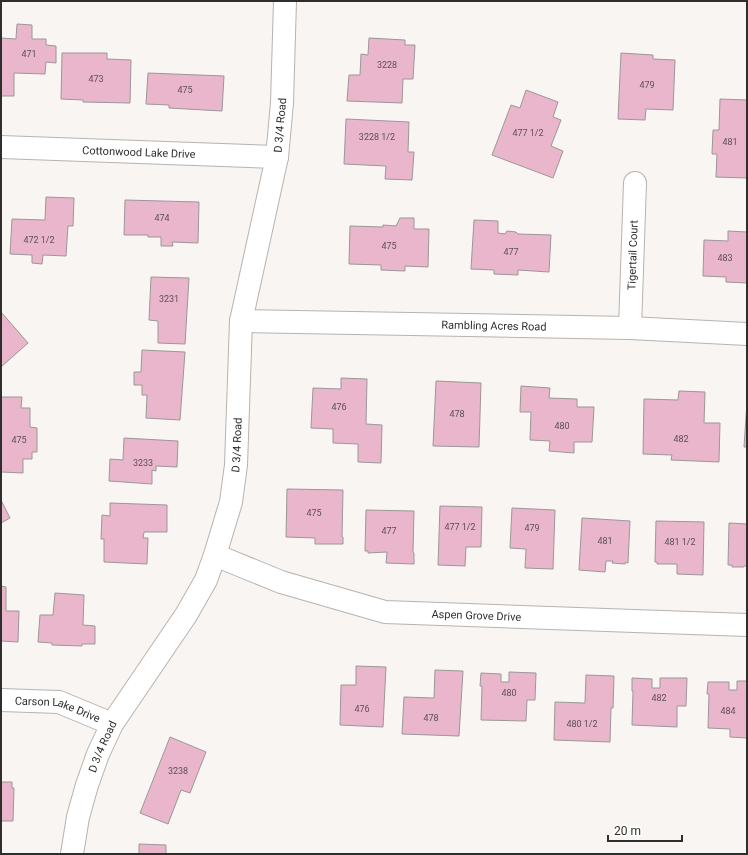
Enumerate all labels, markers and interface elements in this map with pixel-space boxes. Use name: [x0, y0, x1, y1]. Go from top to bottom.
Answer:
house number: 471: [21, 49, 37, 59]
house number: 3228: [377, 60, 397, 70]
house number: 473: [88, 74, 104, 84]
house number: 479: [639, 80, 655, 90]
house number: 475: [177, 85, 193, 95]
street label: D 3/4 Road: [271, 98, 289, 153]
house number: 477 1/2: [512, 128, 544, 138]
house number: 3228 1/2: [359, 132, 395, 142]
house number: 481: [722, 137, 738, 147]
street label: Cottonwood Lake Drive: [82, 143, 196, 161]
house number: 474: [154, 213, 170, 223]
street label: Tigertail Court: [625, 219, 640, 290]
house number: 472 1/2: [23, 235, 55, 245]
house number: 475: [381, 241, 397, 251]
house number: 477: [503, 247, 519, 257]
house number: 483: [717, 253, 733, 263]
house number: 3231: [159, 294, 179, 304]
street label: Rambling Acres Road: [441, 318, 547, 333]
house number: 476: [331, 402, 347, 412]
house number: 478: [449, 409, 465, 419]
street label: D 3/4 Road: [229, 417, 244, 473]
house number: 480: [554, 421, 570, 431]
house number: 482: [673, 434, 689, 444]
house number: 475: [11, 435, 27, 445]
house number: 3233: [133, 458, 153, 468]
house number: 475: [306, 508, 322, 518]
house number: 477 1/2: [444, 522, 476, 532]
house number: 479: [524, 523, 540, 533]
house number: 477: [381, 526, 397, 536]
house number: 481: [597, 536, 613, 546]
house number: 481 1/2: [664, 537, 696, 547]
street label: Aspen Grove Drive: [431, 607, 522, 623]
house number: 480: [501, 688, 517, 698]
house number: 482: [651, 693, 667, 703]
street label: Carson Lake Drive: [15, 694, 102, 725]
house number: 476: [354, 704, 370, 714]
house number: 484: [720, 706, 736, 716]
house number: 478: [423, 713, 439, 723]
street label: D 3/4 Road: [86, 719, 119, 774]
house number: 480 1/2: [566, 719, 598, 729]
house number: 3238: [168, 766, 188, 776]
scale bar: [608, 817, 682, 843]
text: 20 m: [614, 824, 641, 838]

